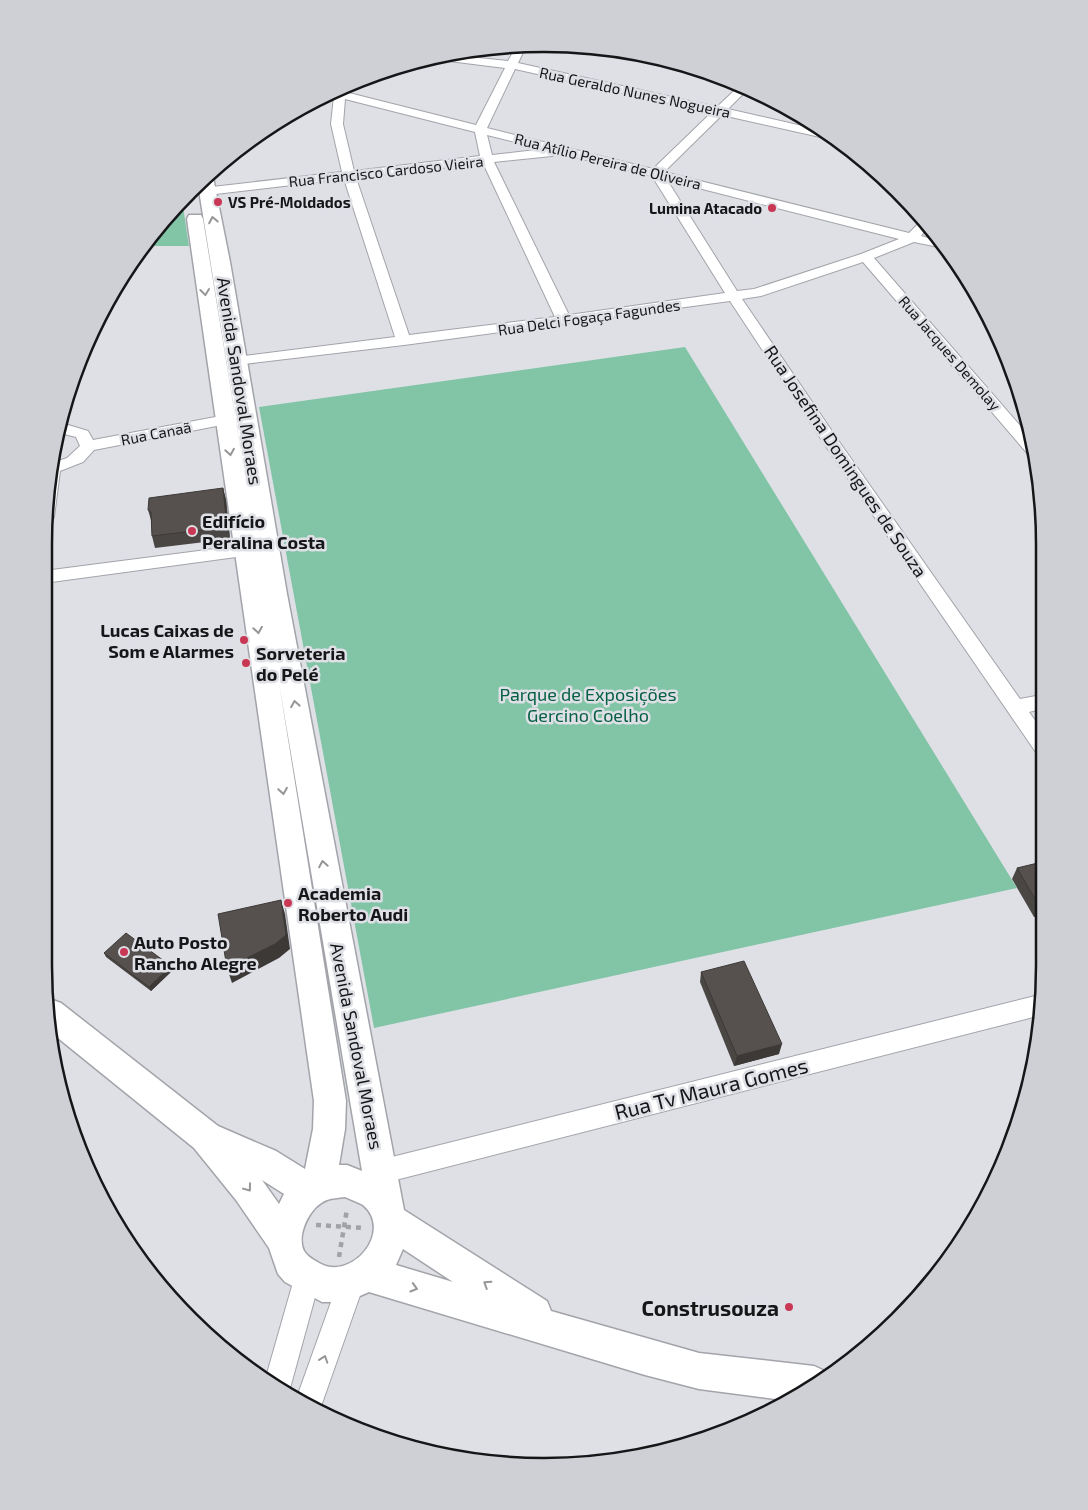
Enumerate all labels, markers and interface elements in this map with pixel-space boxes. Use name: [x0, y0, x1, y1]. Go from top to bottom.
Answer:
street label: Rua Geraldo Nunes Nogueira: [538, 63, 732, 121]
street label: Rua Atílio Pereira de Oliveira: [513, 129, 703, 193]
street label: Rua Francisco Cardoso Vieira: [288, 152, 484, 190]
place label: VS Pré-Moldados: [228, 193, 351, 211]
marker: VS Pré-Moldados: [212, 196, 224, 208]
place label: Lumina Atacado: [649, 199, 762, 217]
marker: Lumina Atacado: [766, 202, 778, 214]
one-way arrow: [208, 215, 218, 224]
street label: Avenida Sandoval Moraes: [213, 276, 267, 486]
one-way arrow: [199, 288, 210, 296]
street label: Rua Jacques Demolay: [895, 292, 1005, 414]
street label: Rua Delci Fogaça Fagundes: [497, 295, 681, 340]
street label: Rua Josefina Domingues de Souza: [760, 341, 932, 581]
street label: Rua Canaã: [119, 417, 193, 449]
one-way arrow: [224, 449, 235, 457]
place label: Edifício Peralina Costa: [202, 510, 325, 553]
marker: Edifício Peralina Costa: [186, 525, 198, 537]
place label: Lucas Caixas de Som e Alarmes: [100, 619, 234, 662]
one-way arrow: [253, 626, 263, 634]
marker: Lucas Caixas de Som e Alarmes: [238, 634, 250, 646]
place label: Sorveteria do Pelé: [256, 642, 345, 685]
marker: Sorveteria do Pelé: [240, 657, 252, 669]
park label: Parque de Exposições Gercino Coelho: [499, 683, 677, 726]
one-way arrow: [290, 700, 300, 709]
one-way arrow: [277, 787, 288, 795]
one-way arrow: [319, 860, 329, 869]
place label: Academia Roberto Audi: [298, 882, 408, 925]
marker: Academia Roberto Audi: [282, 897, 294, 909]
place label: Auto Posto Rancho Alegre: [134, 931, 257, 974]
street label: Avenida Sandoval Moraes: [326, 941, 388, 1151]
marker: Auto Posto Rancho Alegre: [118, 946, 130, 958]
street label: Rua Tv Maura Gomes: [612, 1052, 810, 1124]
one-way arrow: [242, 1182, 251, 1192]
one-way arrow: [484, 1281, 493, 1290]
one-way arrow: [410, 1282, 419, 1293]
place label: Construsouza: [641, 1295, 779, 1320]
marker: Construsouza: [783, 1301, 795, 1313]
one-way arrow: [318, 1355, 328, 1364]

